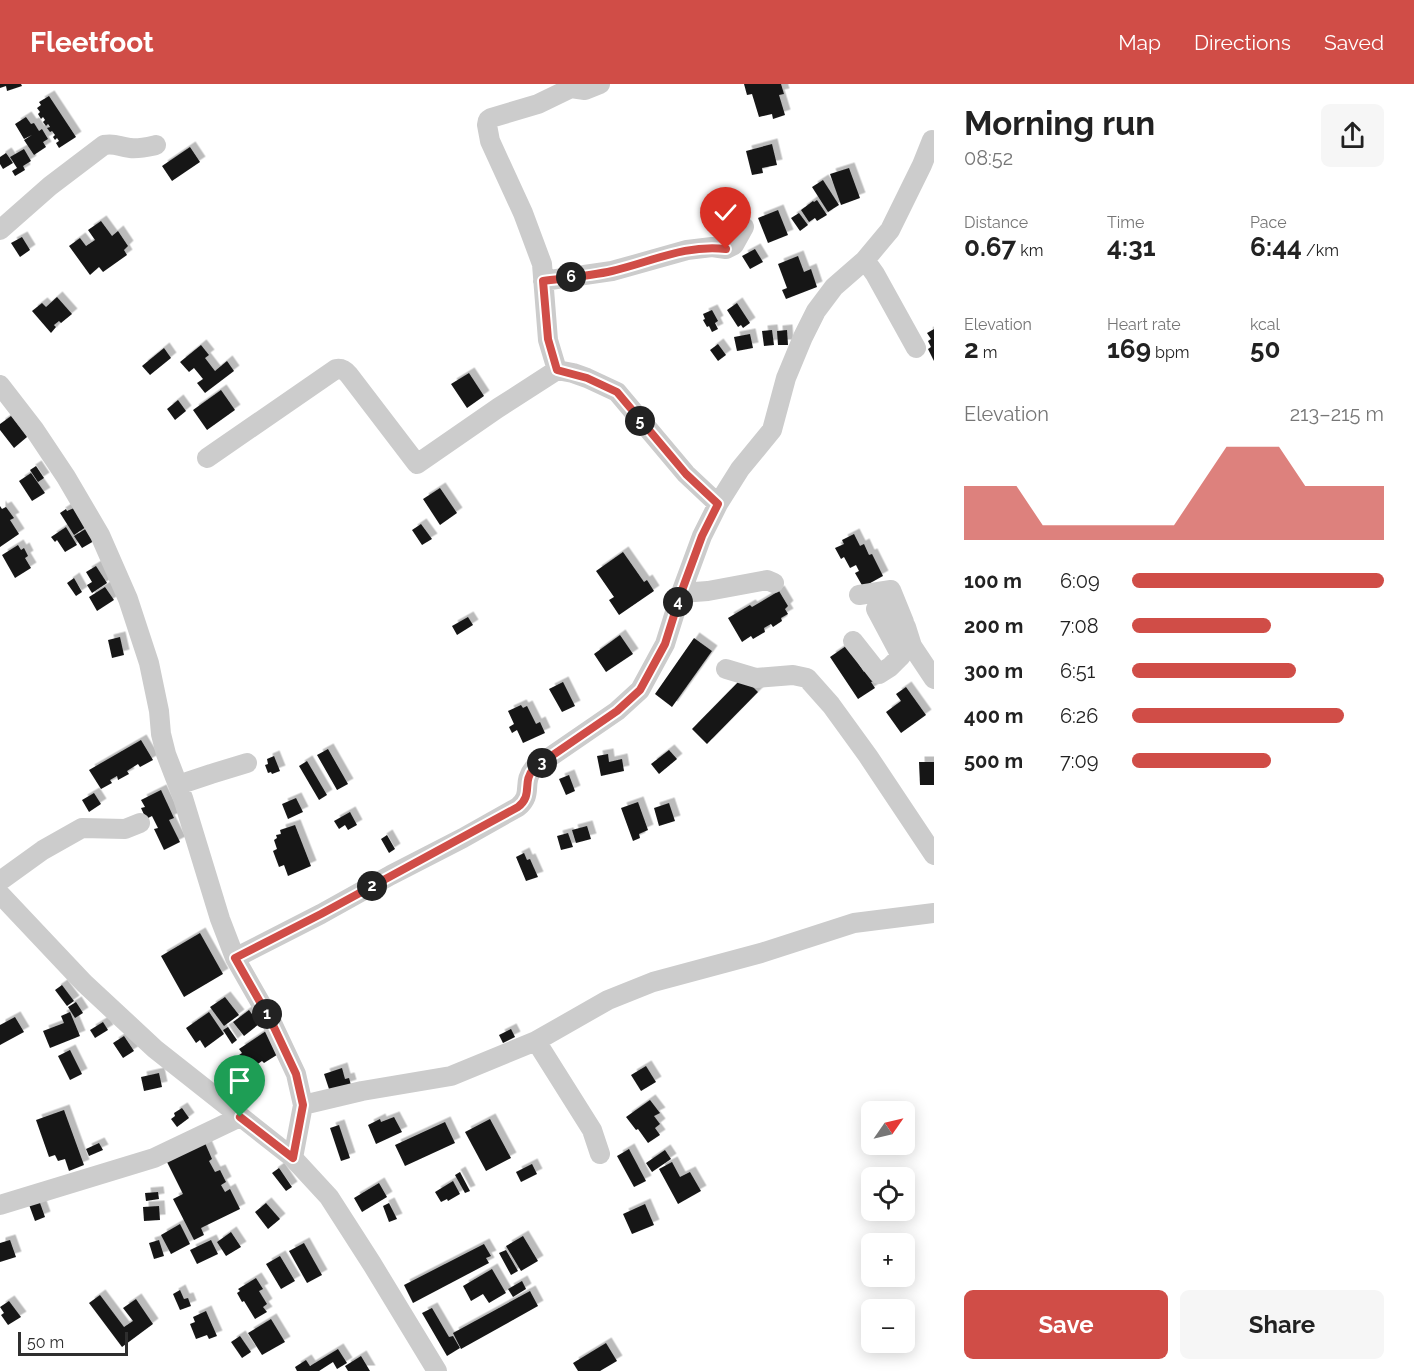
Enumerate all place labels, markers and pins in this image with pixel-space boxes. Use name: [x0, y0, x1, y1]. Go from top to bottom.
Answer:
pin: [700, 187, 751, 249]
pin: 6: [556, 262, 586, 292]
pin: 5: [625, 406, 655, 436]
pin: 4: [663, 587, 693, 617]
pin: 3: [527, 748, 557, 778]
pin: 2: [357, 871, 387, 901]
pin: 1: [252, 999, 282, 1029]
pin: [214, 1055, 265, 1117]

